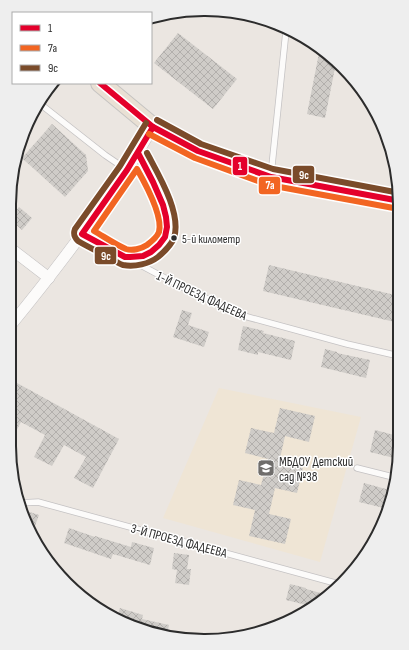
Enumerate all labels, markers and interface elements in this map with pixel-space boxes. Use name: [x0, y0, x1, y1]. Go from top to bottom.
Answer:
legend: [12, 12, 152, 84]
text: 1: [48, 21, 53, 36]
text: 7а: [48, 41, 58, 56]
text: 9с: [48, 61, 58, 76]
line badge: 1: [232, 156, 248, 176]
text: 1: [238, 160, 243, 173]
line badge: 9с: [292, 165, 315, 184]
text: 9с: [299, 169, 309, 182]
line badge: 7а: [258, 176, 281, 195]
text: 7а: [265, 179, 275, 192]
place label: 5-й километр: [182, 232, 240, 247]
marker: 5-й километр: [169, 233, 179, 243]
line badge: 9с: [94, 246, 117, 265]
text: 9с: [101, 250, 111, 263]
street label: 1-Й ПРОЕЗД ФАДЕЕВА: [154, 268, 250, 324]
place label: МБДОУ Детский сад №38: [279, 454, 353, 485]
school or university icon: МБДОУ Детский сад №38: [256, 458, 276, 478]
street label: 3-Й ПРОЕЗД ФАДЕЕВА: [129, 520, 229, 562]

